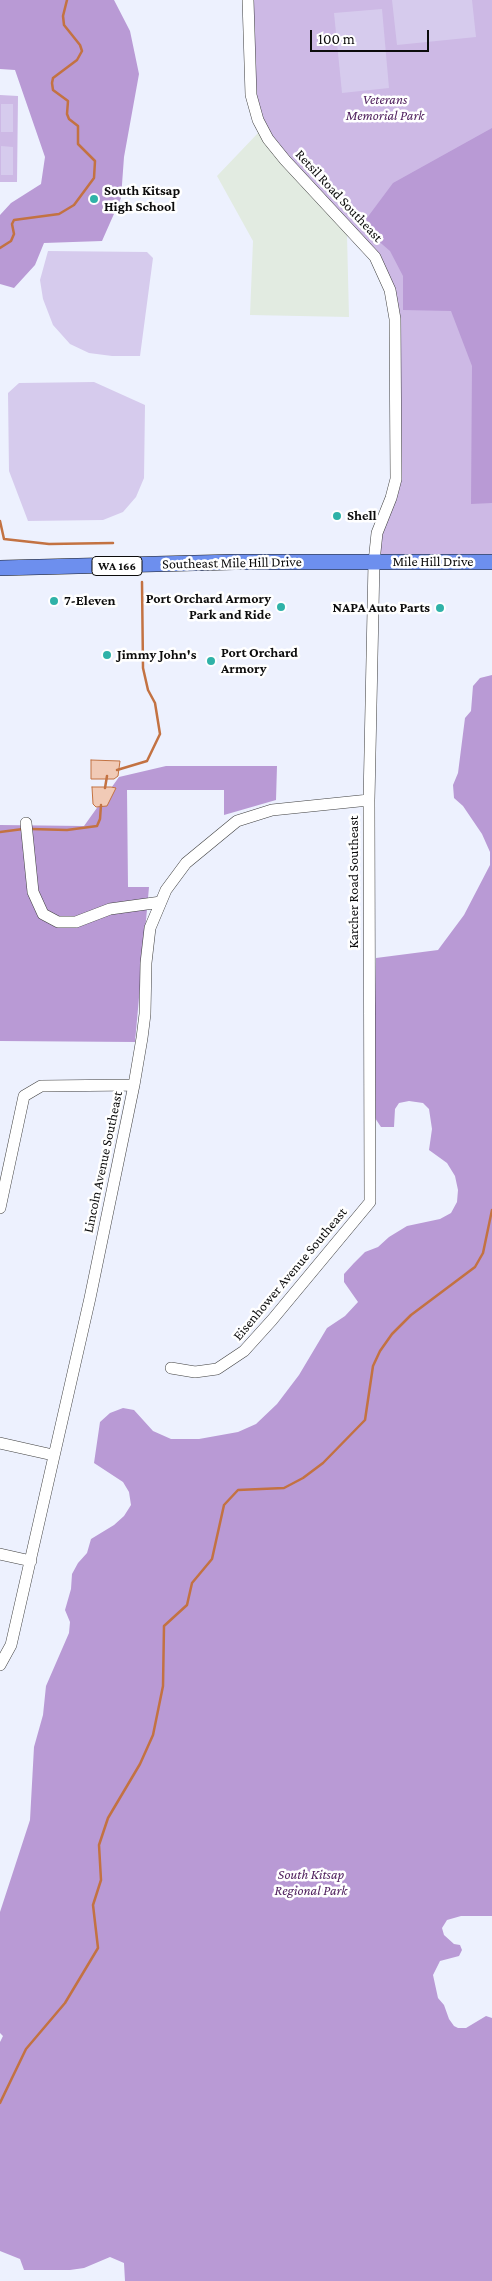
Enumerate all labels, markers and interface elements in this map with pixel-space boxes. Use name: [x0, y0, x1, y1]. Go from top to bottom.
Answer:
scale bar: [312, 20, 431, 52]
text: 100 m: [318, 31, 355, 47]
park label: Veterans Memorial Park: [346, 92, 424, 124]
street label: Retsil Road Southeast: [292, 146, 386, 246]
place label: South Kitsap High School: [104, 183, 180, 216]
marker: South Kitsap High School: [88, 193, 100, 205]
place label: Shell: [347, 508, 377, 524]
marker: Shell: [331, 510, 343, 522]
street label: Southeast Mile Hill Drive: [162, 553, 302, 573]
street label: Mile Hill Drive: [392, 554, 474, 570]
road number: WA 166: [92, 556, 142, 576]
place label: Port Orchard Armory Park and Ride: [146, 591, 271, 624]
place label: 7-Eleven: [64, 593, 115, 609]
marker: 7-Eleven: [48, 595, 60, 607]
place label: NAPA Auto Parts: [332, 600, 430, 616]
marker: Port Orchard Armory Park and Ride: [275, 601, 287, 613]
marker: NAPA Auto Parts: [434, 602, 446, 614]
place label: Port Orchard Armory: [221, 645, 298, 678]
place label: Jimmy John's: [117, 647, 196, 663]
marker: Jimmy John's: [101, 649, 113, 661]
marker: Port Orchard Armory: [205, 655, 217, 667]
street label: Karcher Road Southeast: [346, 816, 362, 948]
street label: Lincoln Avenue Southeast: [80, 1090, 126, 1234]
street label: Eisenhower Avenue Southeast: [229, 1204, 351, 1344]
park label: South Kitsap Regional Park: [275, 1867, 347, 1900]

